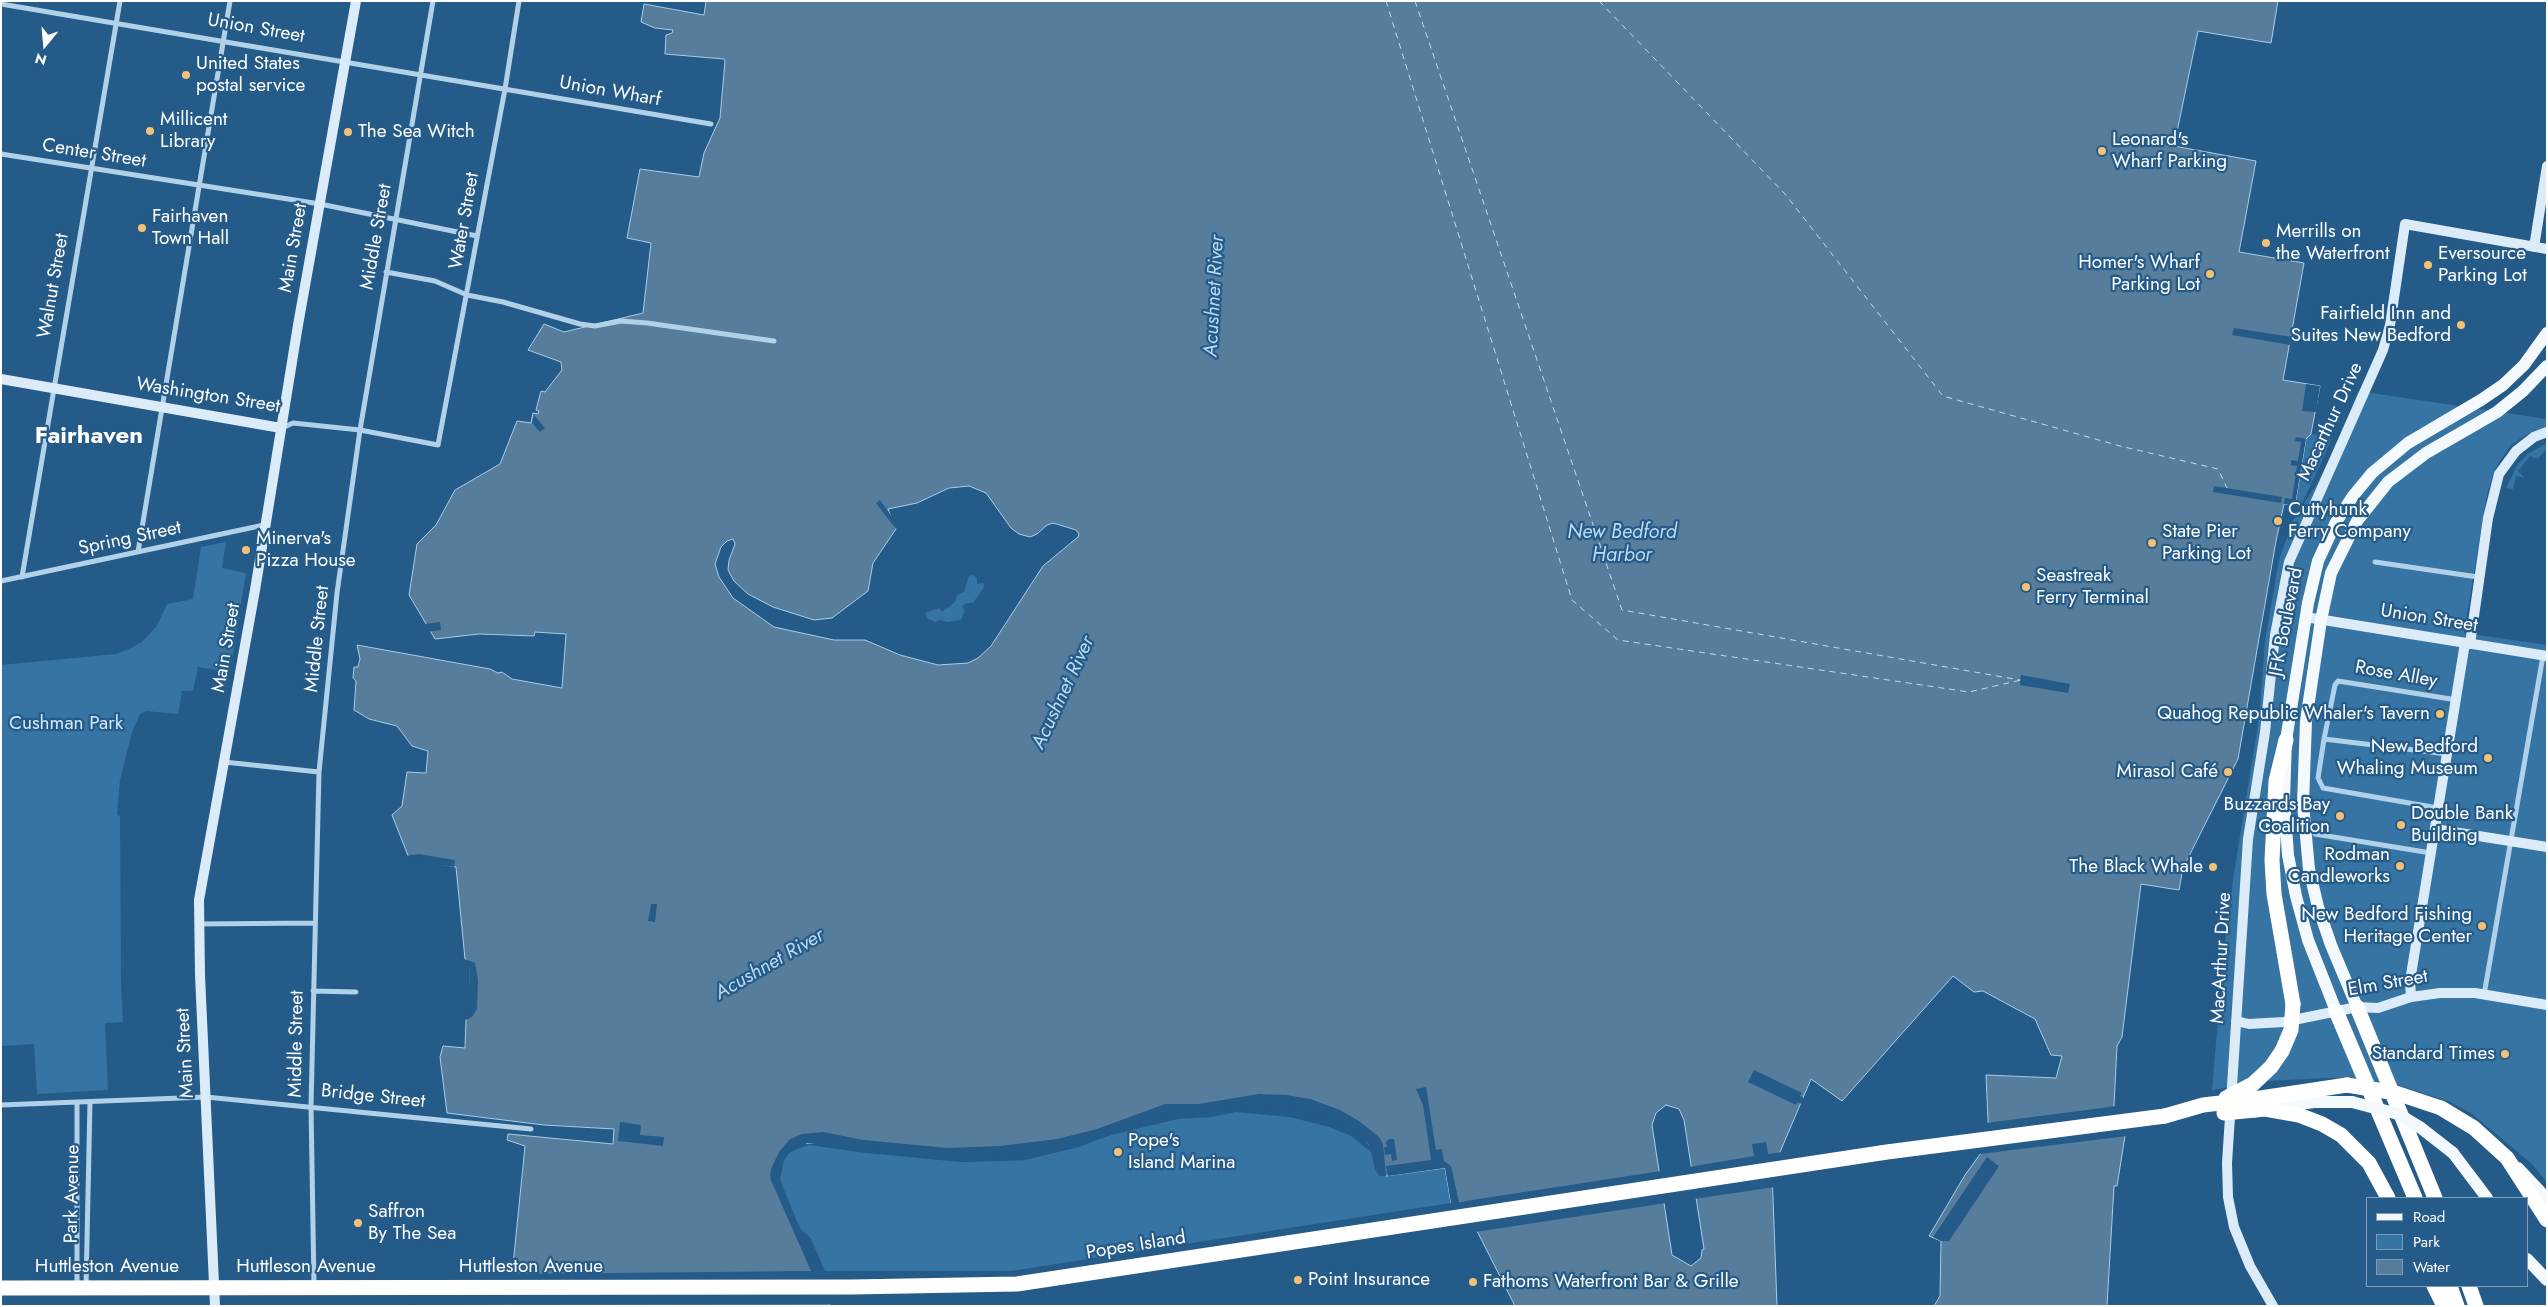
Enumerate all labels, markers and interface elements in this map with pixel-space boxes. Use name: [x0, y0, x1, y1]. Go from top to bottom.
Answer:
street label: Union Street: [206, 9, 306, 49]
north arrow: [20, 20, 70, 70]
text: N: [32, 48, 49, 71]
place label: United States postal service: [196, 53, 305, 97]
marker: United States postal service: [180, 69, 192, 81]
street label: Union Wharf: [557, 72, 663, 112]
place label: Millicent Library: [160, 109, 227, 153]
place label: The Sea Witch: [358, 121, 475, 143]
marker: Millicent Library: [144, 125, 156, 137]
marker: The Sea Witch: [342, 126, 354, 138]
place label: Leonard's Wharf Parking: [2112, 129, 2227, 173]
street label: Center Street: [41, 135, 147, 173]
marker: Leonard's Wharf Parking: [2096, 145, 2108, 157]
street label: Water Street: [445, 171, 485, 271]
street label: Middle Street: [356, 182, 398, 292]
street label: Main Street: [275, 201, 313, 295]
place label: Fairhaven Town Hall: [152, 206, 229, 250]
place label: Merrills on the Waterfront: [2276, 221, 2390, 265]
marker: Fairhaven Town Hall: [136, 222, 148, 234]
street label: Walnut Street: [34, 232, 74, 340]
water label: Acushnet River: [1200, 234, 1230, 358]
marker: Merrills on the Waterfront: [2260, 237, 2272, 249]
place label: Eversource Parking Lot: [2438, 243, 2527, 287]
place label: Homer's Wharf Parking Lot: [2078, 252, 2200, 296]
marker: Eversource Parking Lot: [2422, 259, 2434, 271]
marker: Homer's Wharf Parking Lot: [2204, 268, 2216, 280]
place label: Fairfield Inn and Suites New Bedford: [2291, 303, 2451, 347]
marker: Fairfield Inn and Suites New Bedford: [2455, 319, 2467, 331]
street label: Macarthur Drive: [2294, 359, 2368, 485]
street label: Washington Street: [134, 373, 282, 419]
district label: Fairhaven: [35, 423, 143, 451]
place label: Cuttyhunk Ferry Company: [2288, 499, 2411, 543]
marker: Cuttyhunk Ferry Company: [2272, 515, 2284, 527]
street label: Spring Street: [77, 517, 183, 561]
water label: New Bedford Harbor: [1567, 521, 1677, 568]
place label: State Pier Parking Lot: [2162, 521, 2251, 565]
place label: Minerva's Pizza House: [256, 528, 356, 572]
marker: State Pier Parking Lot: [2146, 537, 2158, 549]
marker: Minerva's Pizza House: [240, 544, 252, 556]
place label: Seastreak Ferry Terminal: [2036, 565, 2149, 609]
street label: JFK Boulevard: [2265, 566, 2309, 678]
marker: Seastreak Ferry Terminal: [2020, 581, 2032, 593]
street label: Middle Street: [301, 585, 335, 693]
street label: Union Street: [2379, 600, 2479, 638]
street label: Main Street: [208, 601, 246, 695]
water label: Acushnet River: [1027, 633, 1101, 753]
street label: Rose Alley: [2353, 657, 2439, 693]
place label: Quahog Republic Whaler's Tavern: [2157, 703, 2430, 725]
marker: Quahog Republic Whaler's Tavern: [2434, 708, 2446, 720]
park label: Cushman Park: [9, 713, 123, 735]
place label: New Bedford Whaling Museum: [2337, 736, 2478, 780]
marker: New Bedford Whaling Museum: [2482, 752, 2494, 764]
place label: Mirasol Café: [2117, 761, 2218, 783]
marker: Mirasol Café: [2222, 766, 2234, 778]
place label: Buzzards Bay Coalition: [2224, 794, 2330, 838]
place label: Double Bank Building: [2411, 803, 2513, 847]
marker: Buzzards Bay Coalition: [2334, 810, 2346, 822]
marker: Double Bank Building: [2395, 819, 2407, 831]
place label: Rodman Candleworks: [2288, 844, 2390, 888]
place label: The Black Whale: [2069, 856, 2203, 878]
marker: Rodman Candleworks: [2394, 860, 2406, 872]
marker: The Black Whale: [2207, 861, 2219, 873]
street label: MacArthur Drive: [2207, 892, 2237, 1024]
place label: New Bedford Fishing Heritage Center: [2301, 904, 2472, 948]
marker: New Bedford Fishing Heritage Center: [2476, 920, 2488, 932]
water label: Acushnet River: [711, 924, 829, 1006]
street label: Elm Street: [2346, 966, 2430, 1002]
street label: Middle Street: [285, 990, 309, 1098]
street label: Main Street: [172, 1007, 200, 1099]
place label: Standard Times: [2372, 1043, 2495, 1065]
marker: Standard Times: [2499, 1048, 2511, 1060]
street label: Bridge Street: [320, 1080, 426, 1114]
place label: Pope's Island Marina: [1128, 1130, 1235, 1174]
street label: Park Avenue: [61, 1144, 85, 1244]
marker: Pope's Island Marina: [1112, 1146, 1124, 1158]
legend: [2366, 1197, 2528, 1287]
place label: Saffron By The Sea: [368, 1201, 456, 1245]
text: Road: [2413, 1206, 2445, 1228]
marker: Saffron By The Sea: [352, 1217, 364, 1229]
street label: Popes Island: [1084, 1227, 1188, 1265]
text: Park: [2413, 1231, 2440, 1253]
street label: Huttleston Avenue: [35, 1256, 179, 1278]
street label: Huttleson Avenue: [236, 1256, 376, 1278]
street label: Huttleston Avenue: [459, 1256, 603, 1278]
text: Water: [2413, 1256, 2450, 1278]
place label: Point Insurance: [1308, 1269, 1430, 1291]
place label: Fathoms Waterfront Bar & Grille: [1483, 1271, 1739, 1293]
marker: Point Insurance: [1292, 1274, 1304, 1286]
marker: Fathoms Waterfront Bar & Grille: [1467, 1276, 1479, 1288]

